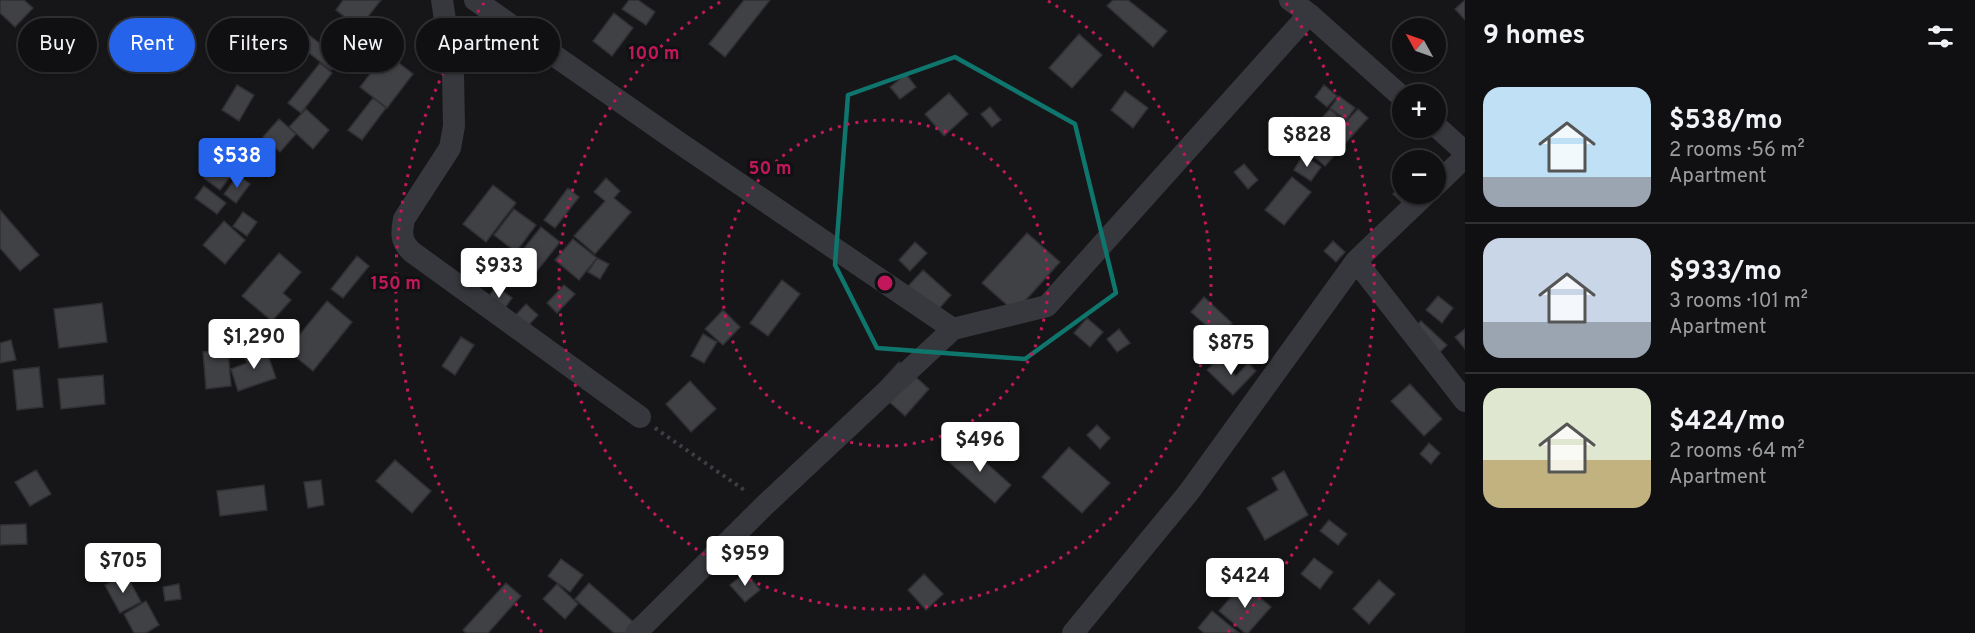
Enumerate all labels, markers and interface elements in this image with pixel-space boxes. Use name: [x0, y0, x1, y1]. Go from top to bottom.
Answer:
chip: Buy: [18, 18, 97, 72]
chip: Rent: [109, 18, 195, 72]
chip: Filters: [207, 18, 309, 72]
chip: New: [321, 18, 404, 72]
chip: Apartment: [416, 18, 560, 72]
north arrow: [1392, 18, 1446, 72]
map controls: [1392, 18, 1446, 204]
text: 9 homes: [1483, 20, 1585, 53]
icon: filters: [1924, 20, 1957, 53]
text: 100 m: [628, 43, 680, 66]
button: +: [1392, 84, 1446, 138]
text: $538/mo: [1669, 105, 1782, 138]
icon: home: [1531, 111, 1603, 183]
pin: $828: [1271, 117, 1343, 168]
text: $828: [1282, 123, 1332, 149]
pin: $538: [201, 138, 273, 189]
text: 2 rooms · 56 m²: [1669, 138, 1805, 164]
text: $538: [213, 144, 261, 170]
button: −: [1392, 150, 1446, 204]
text: 50 m: [748, 158, 792, 181]
text: Apartment: [1669, 164, 1767, 190]
pin: $933: [463, 248, 535, 299]
text: $933: [475, 254, 523, 280]
text: $933/mo: [1669, 256, 1782, 289]
icon: home: [1531, 262, 1603, 334]
text: 150 m: [371, 273, 421, 296]
centre of rings: [875, 273, 895, 293]
text: 3 rooms · 101 m²: [1669, 289, 1808, 315]
text: Apartment: [1669, 315, 1767, 341]
pin: $1,290: [205, 319, 303, 370]
text: $1,290: [223, 325, 286, 351]
pin: $875: [1195, 325, 1267, 376]
text: $875: [1207, 331, 1255, 357]
text: $424/mo: [1669, 406, 1785, 439]
icon: home: [1531, 412, 1603, 484]
pin: $496: [944, 422, 1016, 473]
text: $496: [955, 428, 1005, 454]
text: 2 rooms · 64 m²: [1669, 439, 1805, 465]
text: Apartment: [1669, 465, 1767, 491]
pin: $959: [709, 536, 781, 587]
text: $959: [721, 542, 769, 568]
pin: $705: [87, 543, 159, 594]
text: $705: [99, 549, 147, 575]
pin: $424: [1209, 558, 1281, 609]
text: $424: [1220, 564, 1270, 590]

